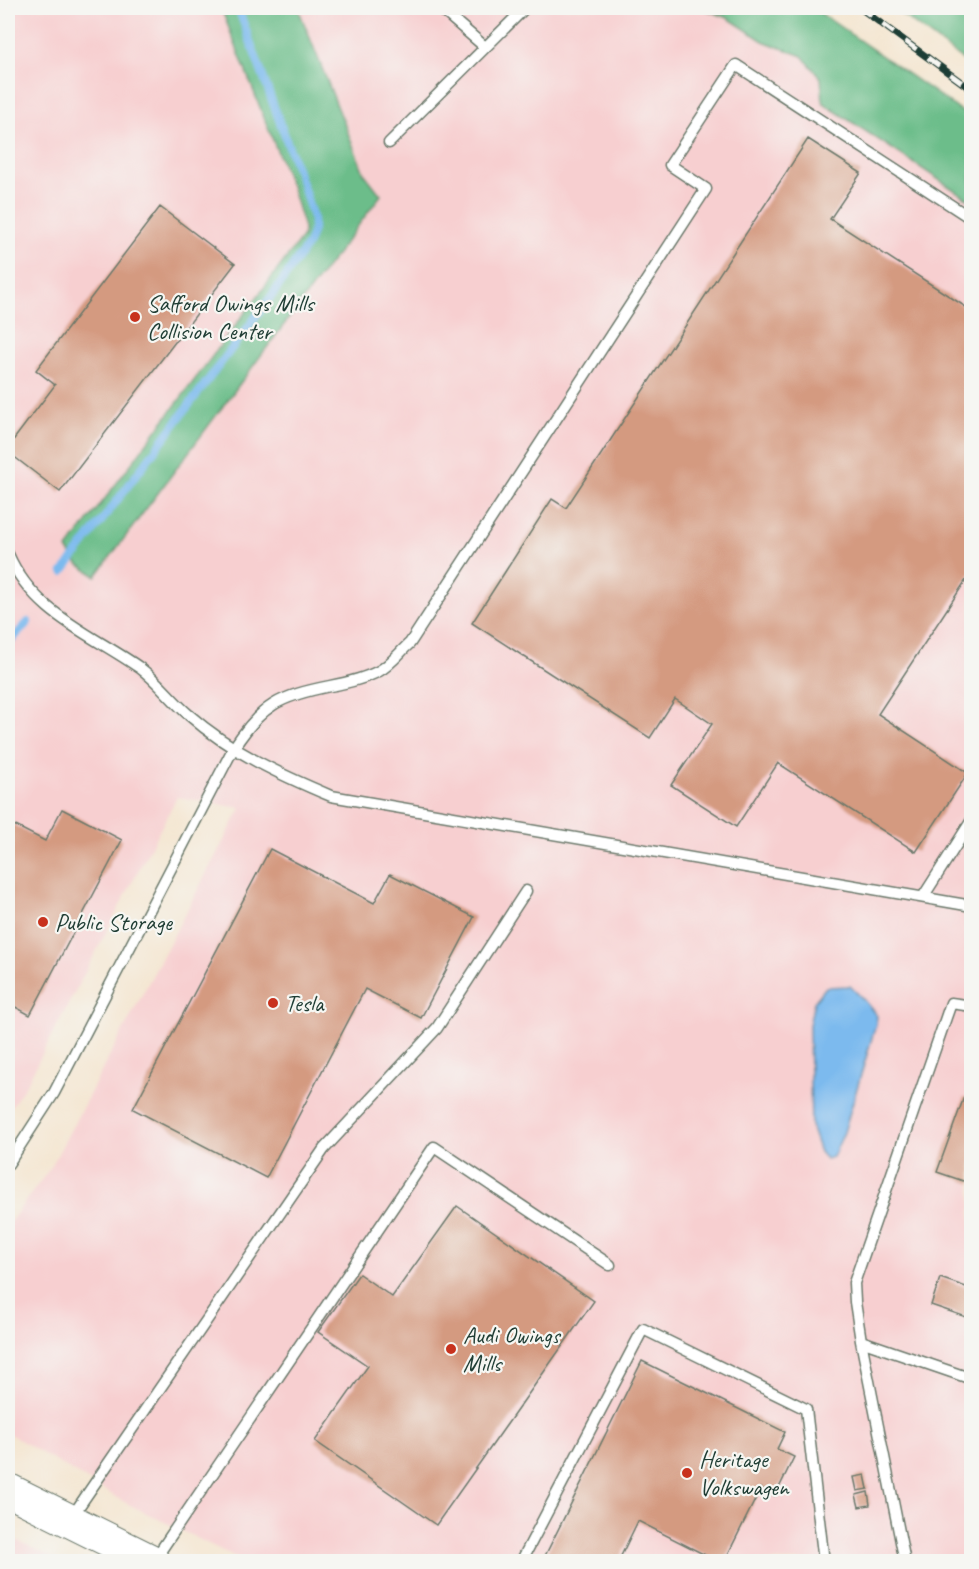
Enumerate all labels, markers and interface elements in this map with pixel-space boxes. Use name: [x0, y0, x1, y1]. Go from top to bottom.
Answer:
place label: Safford Owings Mills Collision Center: [147, 288, 315, 346]
marker: Safford Owings Mills Collision Center: [128, 310, 142, 324]
place label: Public Storage: [55, 907, 174, 937]
marker: Public Storage: [36, 915, 50, 929]
place label: Tesla: [285, 988, 325, 1018]
marker: Tesla: [266, 996, 280, 1010]
place label: Audi Owings Mills: [463, 1320, 562, 1378]
marker: Audi Owings Mills: [444, 1342, 458, 1356]
place label: Heritage Volkswagen: [699, 1444, 790, 1502]
marker: Heritage Volkswagen: [680, 1466, 694, 1480]

